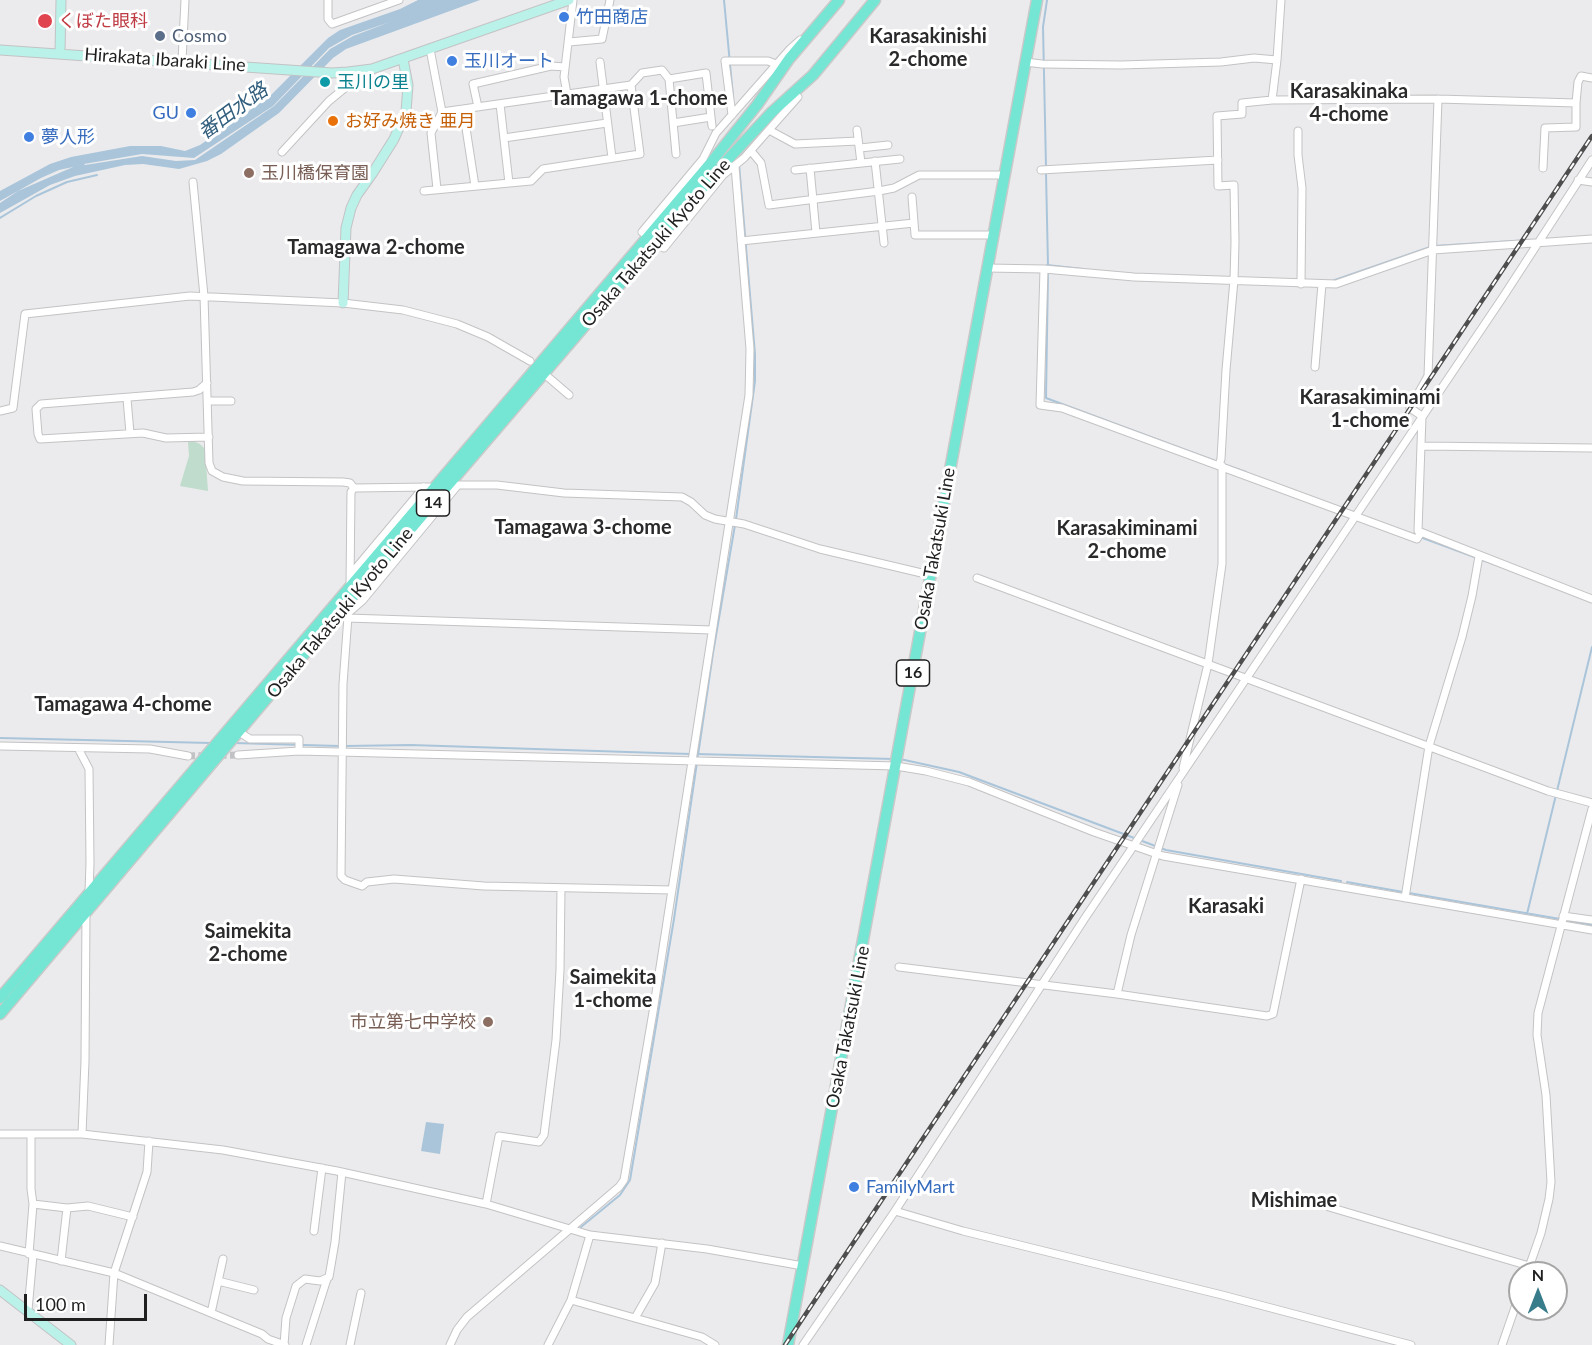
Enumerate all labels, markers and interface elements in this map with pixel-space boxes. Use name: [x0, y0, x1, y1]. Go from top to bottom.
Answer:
place label: 竹田商店: [576, 6, 648, 28]
place label: くぼた眼科: [58, 10, 148, 32]
marker: 竹田商店: [557, 10, 571, 24]
marker: くぼた眼科: [36, 12, 54, 30]
place label: Cosmo: [172, 25, 227, 47]
district label: Karasakinishi 2-chome: [869, 25, 987, 72]
marker: Cosmo: [153, 29, 167, 43]
street label: Hirakata Ibaraki Line: [84, 44, 246, 76]
place label: 玉川オート: [464, 50, 554, 72]
marker: 玉川オート: [445, 54, 459, 68]
place label: 玉川の里: [337, 71, 409, 93]
marker: 玉川の里: [318, 75, 332, 89]
water label: 番田水路: [194, 78, 272, 144]
district label: Karasakinaka 4-chome: [1290, 80, 1408, 127]
district label: Tamagawa 1-chome: [550, 87, 728, 111]
place label: GU: [153, 102, 179, 124]
marker: GU: [184, 106, 198, 120]
place label: お好み焼き 亜月: [345, 110, 476, 132]
marker: お好み焼き 亜月: [326, 114, 340, 128]
place label: 夢人形: [41, 126, 95, 148]
marker: 夢人形: [22, 130, 36, 144]
street label: Osaka Takatsuki Kyoto Line: [577, 154, 735, 332]
place label: 玉川橋保育園: [261, 162, 369, 184]
marker: 玉川橋保育園: [242, 166, 256, 180]
district label: Tamagawa 2-chome: [287, 236, 465, 260]
district label: Karasakiminami 1-chome: [1299, 386, 1441, 433]
street label: Osaka Takatsuki Line: [910, 466, 960, 632]
road number: 14: [416, 490, 450, 516]
district label: Tamagawa 3-chome: [494, 516, 672, 540]
district label: Karasakiminami 2-chome: [1056, 517, 1198, 564]
street label: Osaka Takatsuki Kyoto Line: [262, 523, 418, 703]
road number: 16: [896, 660, 930, 686]
district label: Tamagawa 4-chome: [34, 693, 212, 717]
district label: Karasaki: [1188, 895, 1264, 919]
district label: Saimekita 2-chome: [205, 920, 291, 967]
street label: Osaka Takatsuki Line: [822, 944, 874, 1110]
district label: Saimekita 1-chome: [570, 966, 656, 1013]
place label: 市立第七中学校: [350, 1011, 476, 1033]
marker: 市立第七中学校: [481, 1015, 495, 1029]
place label: FamilyMart: [866, 1176, 955, 1198]
marker: FamilyMart: [847, 1180, 861, 1194]
district label: Mishimae: [1251, 1189, 1337, 1213]
north arrow: [1508, 1261, 1568, 1321]
text: N: [1532, 1265, 1544, 1284]
scale bar: [27, 1282, 150, 1320]
text: 100 m: [35, 1293, 86, 1315]

